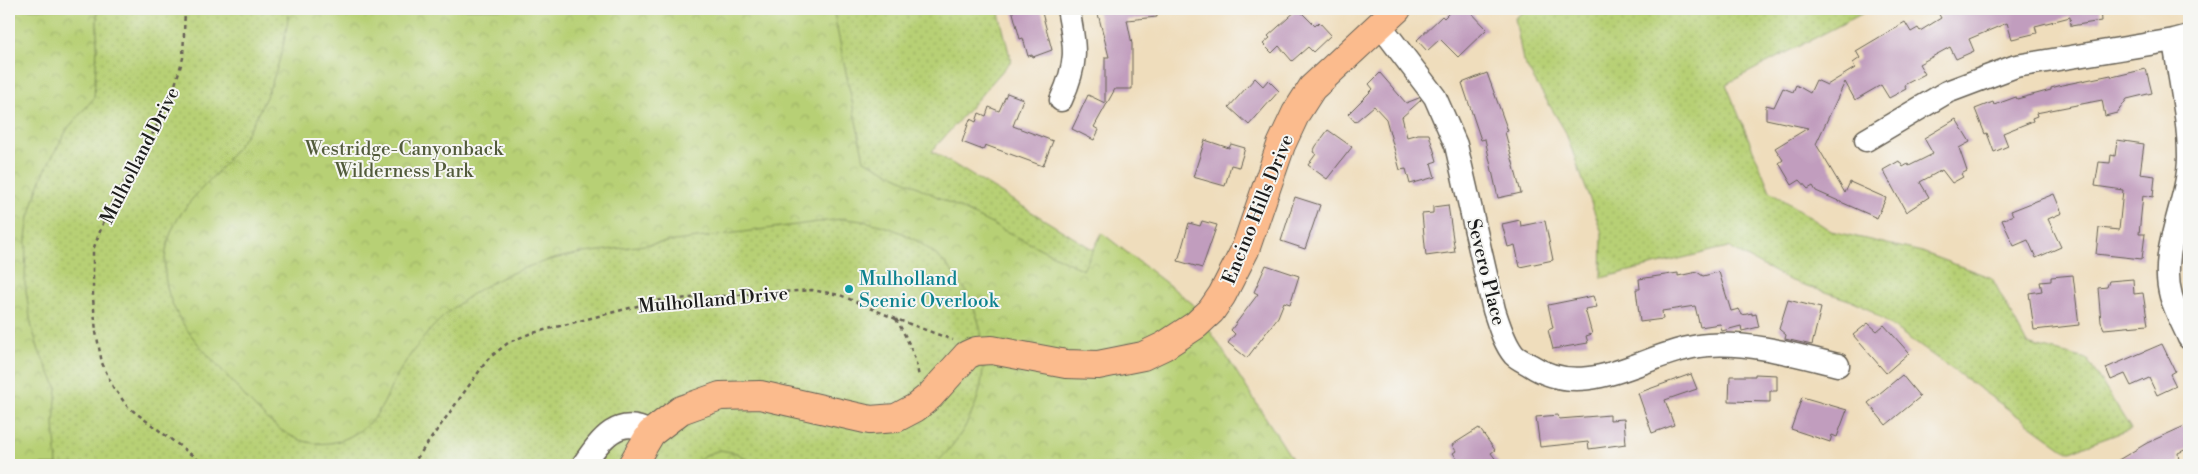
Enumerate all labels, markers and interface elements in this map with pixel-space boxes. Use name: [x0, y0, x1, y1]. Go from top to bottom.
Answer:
street label: Mulholland Drive: [95, 83, 185, 228]
street label: Encino Hills Drive: [1217, 131, 1299, 288]
park label: Westridge-Canyonback Wilderness Park: [304, 137, 504, 183]
street label: Severo Place: [1461, 216, 1511, 328]
place label: Mulholland Scenic Overlook: [859, 267, 1000, 313]
street label: Mulholland Drive: [637, 281, 789, 319]
marker: Mulholland Scenic Overlook: [843, 283, 855, 295]

